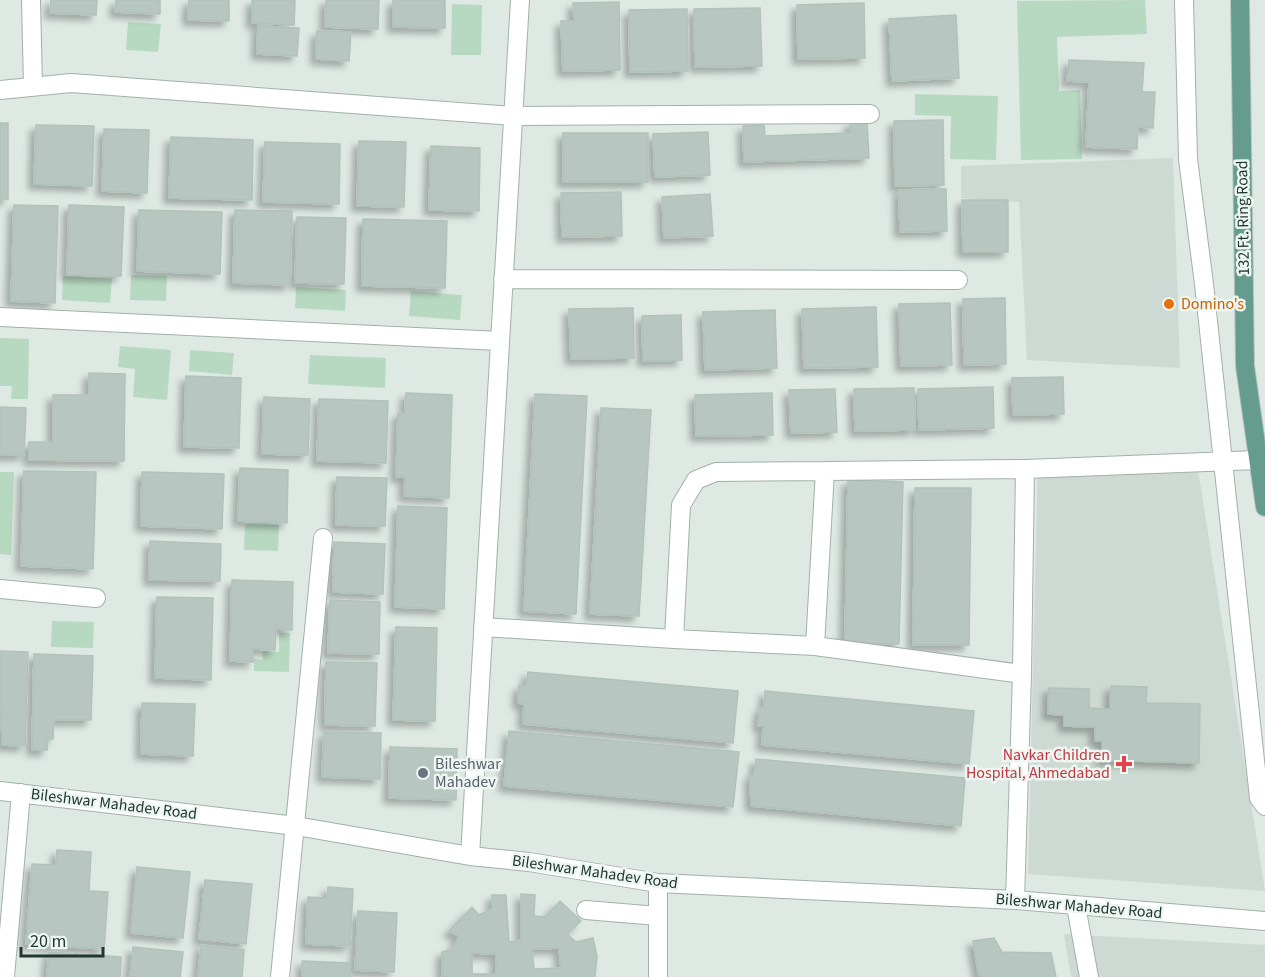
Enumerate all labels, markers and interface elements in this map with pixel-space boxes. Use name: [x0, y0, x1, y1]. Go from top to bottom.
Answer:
street label: 132 Ft. Ring Road: [1231, 160, 1255, 276]
place label: Domino's: [1181, 293, 1244, 315]
marker: Domino's: [1162, 297, 1176, 311]
place label: Navkar Children Hospital, Ahmedabad: [966, 744, 1110, 784]
place label: Bileshwar Mahadev: [435, 753, 501, 793]
marker: Navkar Children Hospital, Ahmedabad: [1115, 755, 1133, 773]
marker: Bileshwar Mahadev: [416, 766, 430, 780]
street label: Bileshwar Mahadev Road: [30, 783, 198, 825]
street label: Bileshwar Mahadev Road: [511, 849, 679, 895]
street label: Bileshwar Mahadev Road: [995, 888, 1163, 924]
scale bar: [21, 920, 104, 958]
text: 20 m: [30, 929, 66, 954]

